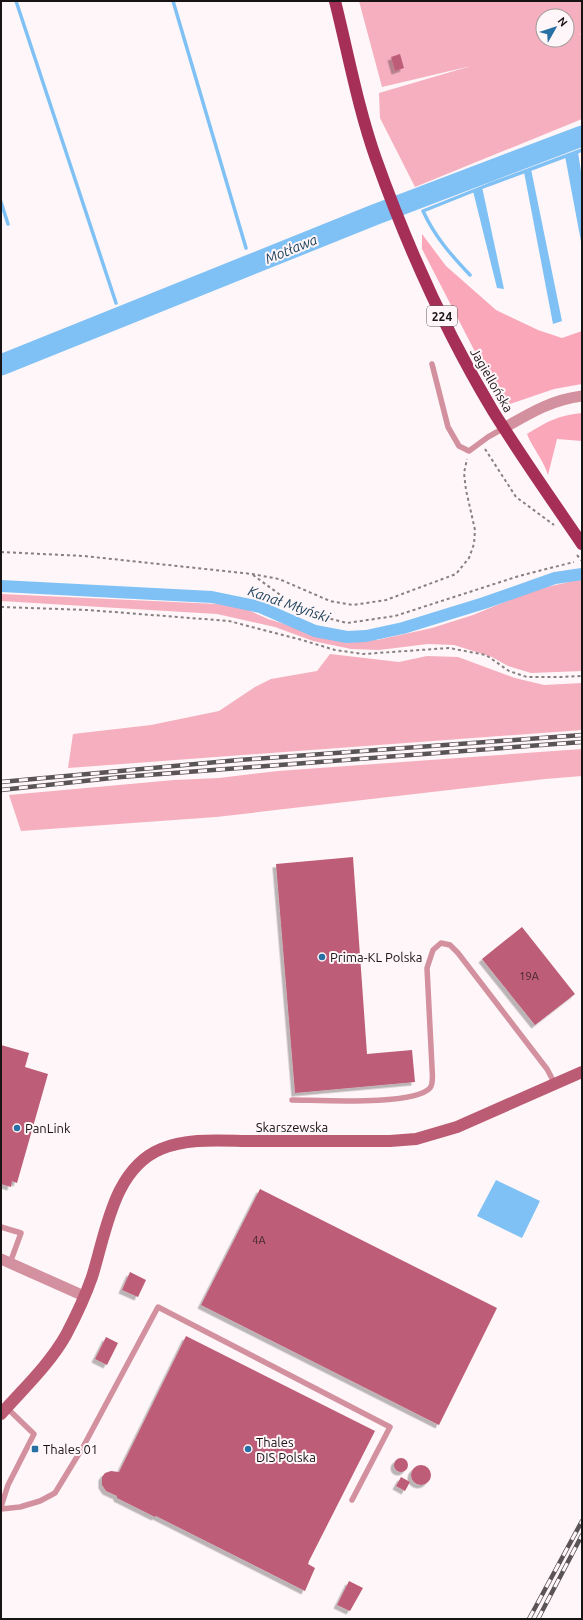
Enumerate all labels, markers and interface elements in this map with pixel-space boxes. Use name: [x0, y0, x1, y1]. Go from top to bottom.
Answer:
north arrow: [535, 8, 575, 48]
text: N: [556, 15, 570, 29]
water label: Motława: [263, 231, 320, 267]
road number: 224: [427, 306, 457, 326]
street label: Jagiellońska: [468, 345, 516, 415]
water label: Kanał Młyński: [246, 583, 332, 626]
place label: Prima-KL Polska: [330, 950, 423, 964]
marker: Prima-KL Polska: [317, 952, 327, 962]
house number: 19A: [519, 970, 540, 982]
street label: Skarszewska: [256, 1120, 328, 1134]
place label: PanLink: [25, 1121, 71, 1135]
marker: PanLink: [12, 1123, 22, 1133]
house number: 4A: [252, 1234, 267, 1246]
place label: Thales DIS Polska: [256, 1435, 316, 1464]
place label: Thales 01: [43, 1442, 98, 1456]
marker: Thales 01: [30, 1444, 40, 1454]
marker: Thales DIS Polska: [243, 1444, 253, 1454]

